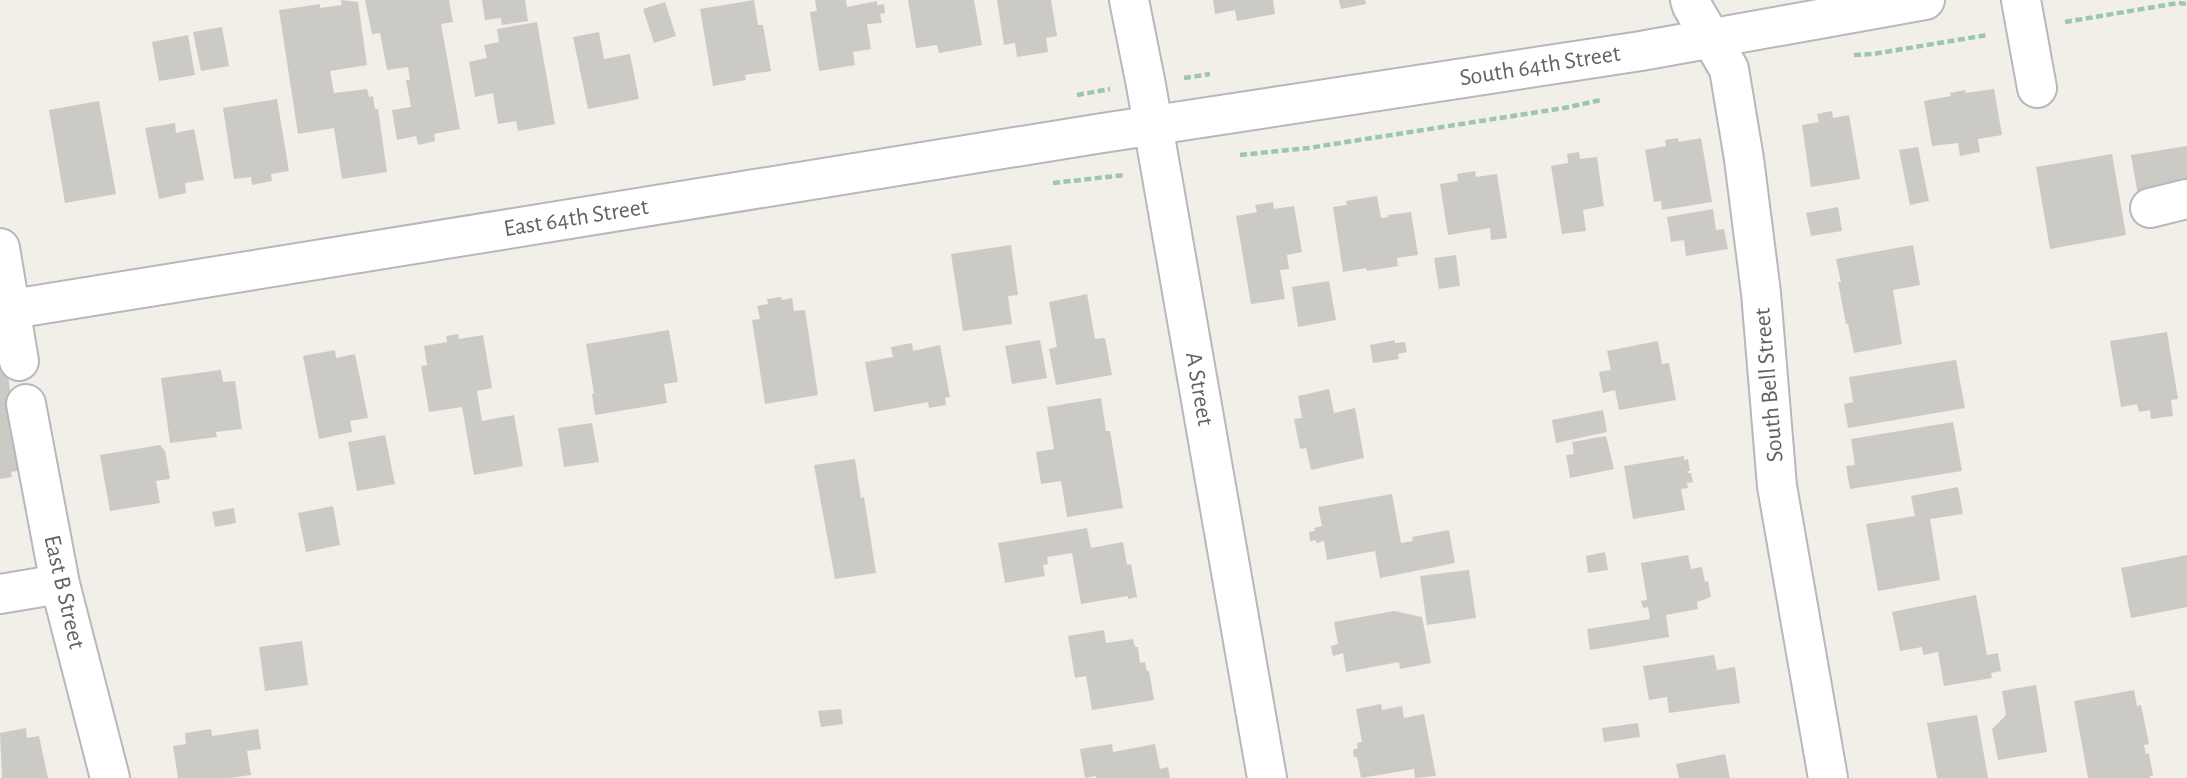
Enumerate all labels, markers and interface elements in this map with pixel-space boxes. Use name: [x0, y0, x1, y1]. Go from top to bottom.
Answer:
street label: South 64th Street: [1458, 41, 1622, 91]
street label: East 64th Street: [502, 195, 650, 241]
street label: South Bell Street: [1750, 306, 1788, 463]
street label: A Street: [1181, 350, 1217, 428]
street label: East B Street: [39, 533, 89, 652]

